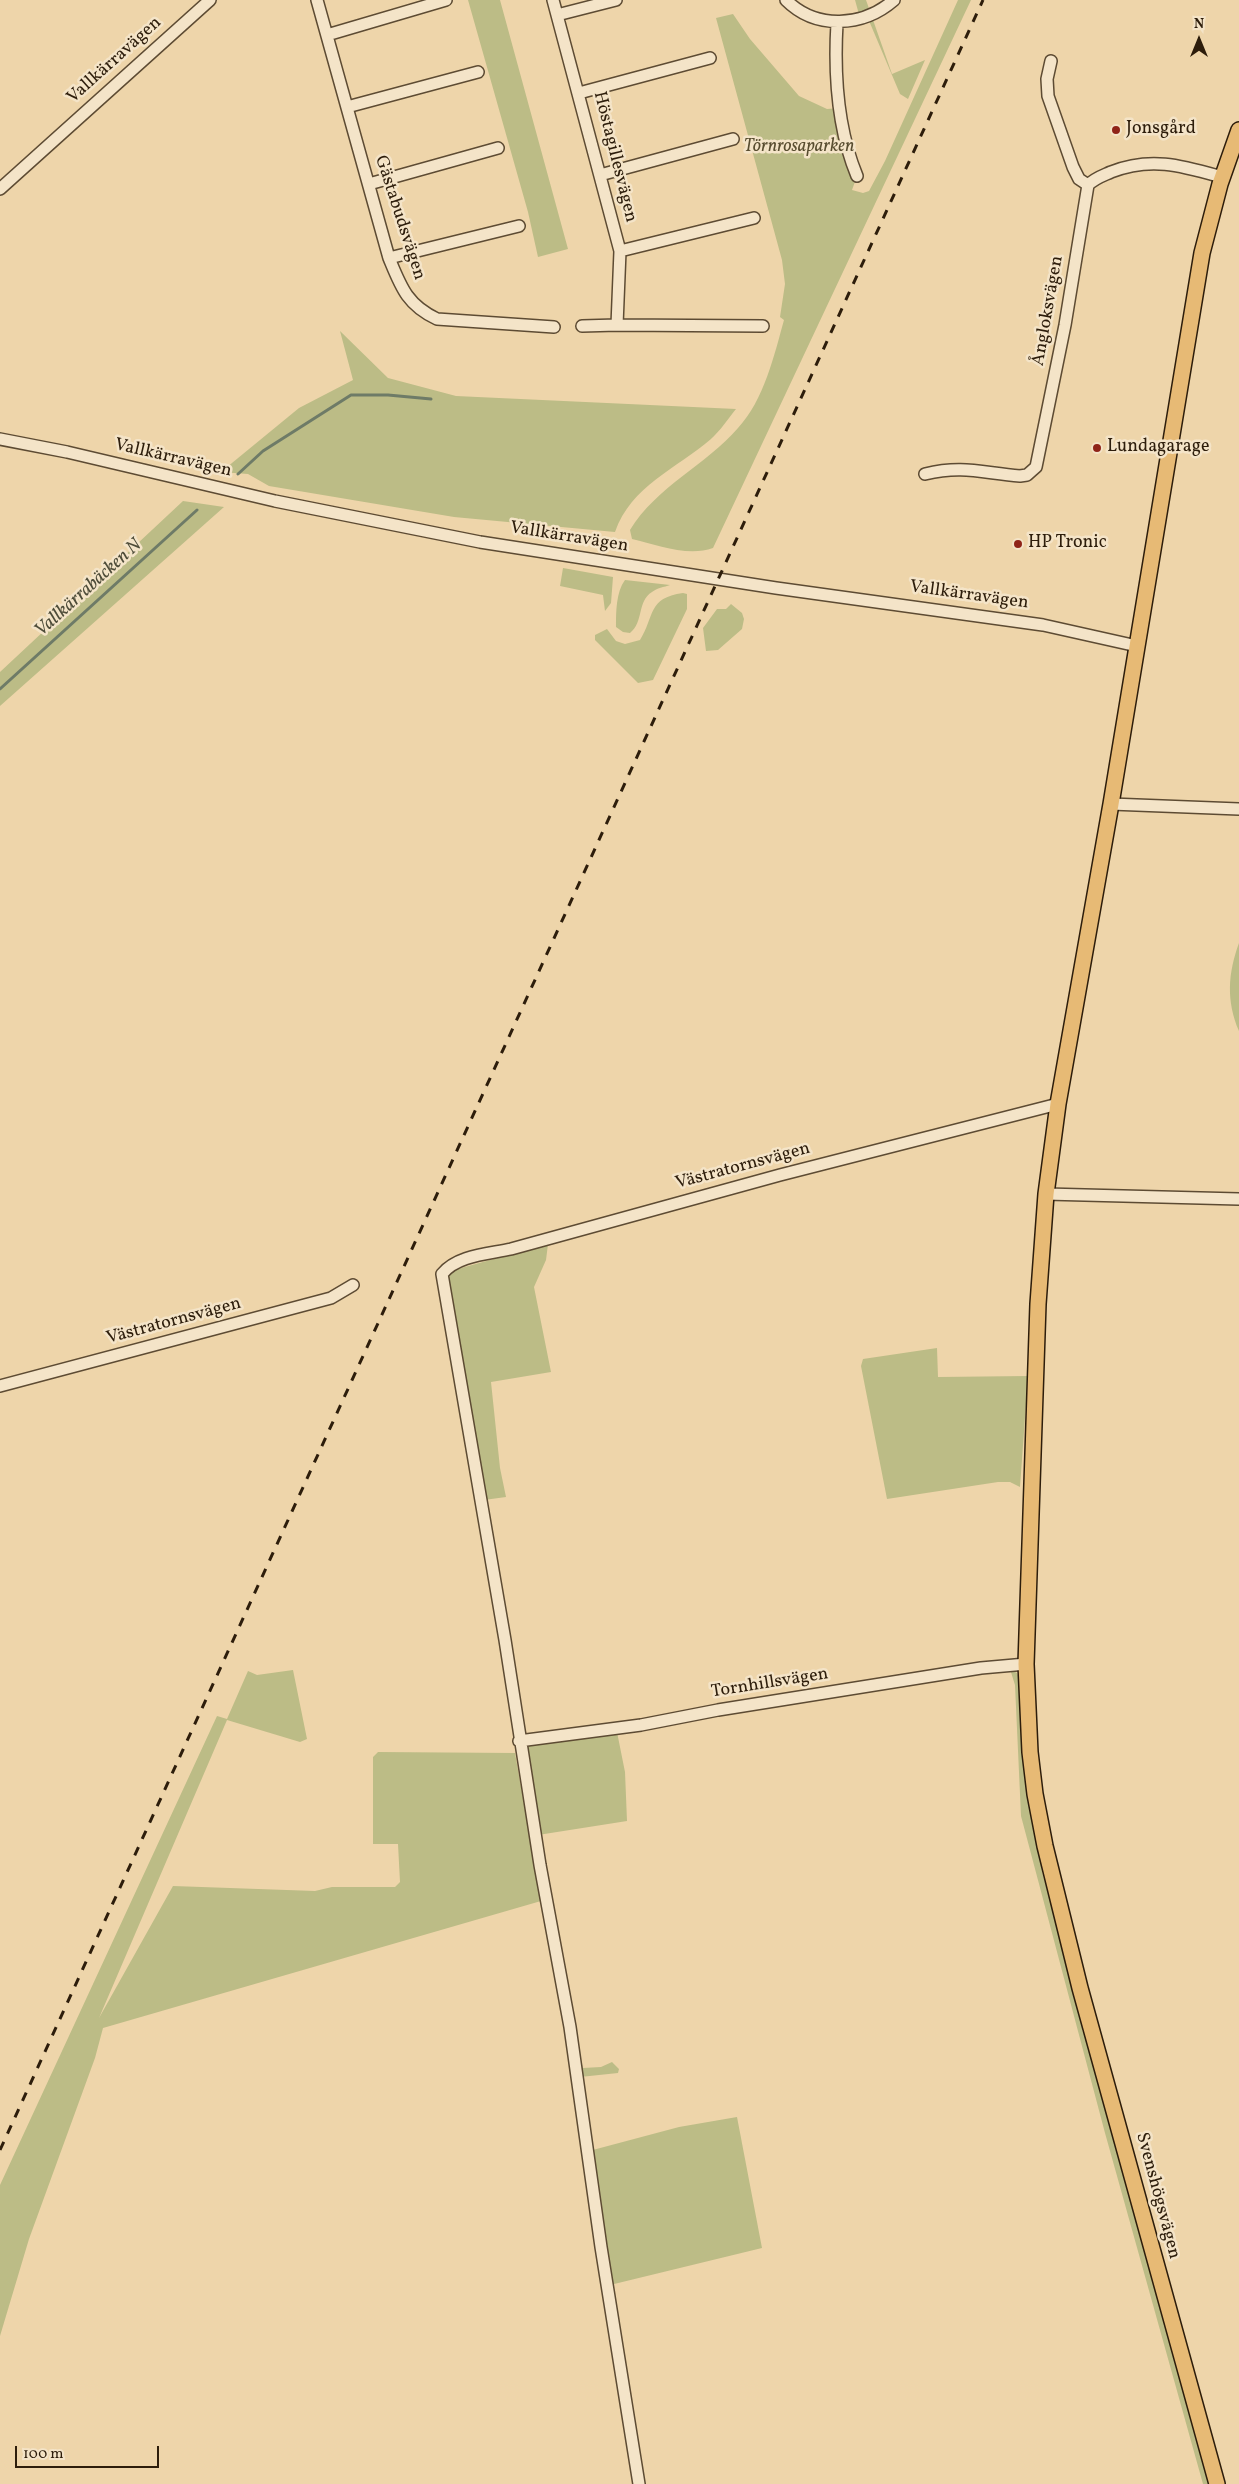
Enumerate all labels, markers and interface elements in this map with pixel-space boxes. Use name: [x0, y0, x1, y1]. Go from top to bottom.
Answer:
street label: Vallkärravägen: [63, 13, 167, 109]
north arrow: [1174, 15, 1224, 65]
text: N: [1194, 15, 1204, 34]
street label: Höstagillesvägen: [587, 89, 641, 225]
place label: Jonsgård: [1126, 119, 1196, 141]
marker: Jonsgård: [1110, 124, 1122, 136]
park label: Törnrosaparken: [744, 137, 854, 159]
street label: Gästabudsvägen: [369, 153, 429, 283]
street label: Ångloksvägen: [1029, 254, 1069, 368]
street label: Vallkärravägen: [112, 435, 234, 483]
place label: Lundagarage: [1107, 437, 1209, 459]
marker: Lundagarage: [1091, 442, 1103, 454]
street label: Vallkärravägen: [508, 518, 630, 558]
place label: HP Tronic: [1028, 533, 1107, 555]
water label: Vallkärrabäcken N: [31, 535, 147, 643]
marker: HP Tronic: [1012, 538, 1024, 550]
street label: Vallkärravägen: [908, 577, 1030, 615]
street label: Västratornsvägen: [673, 1139, 813, 1195]
street label: Västratornsvägen: [104, 1294, 244, 1350]
street label: Tornhillsvägen: [710, 1664, 830, 1704]
street label: Svenshögsvägen: [1130, 2130, 1184, 2262]
scale bar: [18, 2436, 161, 2468]
text: 100 m: [23, 2444, 63, 2465]

